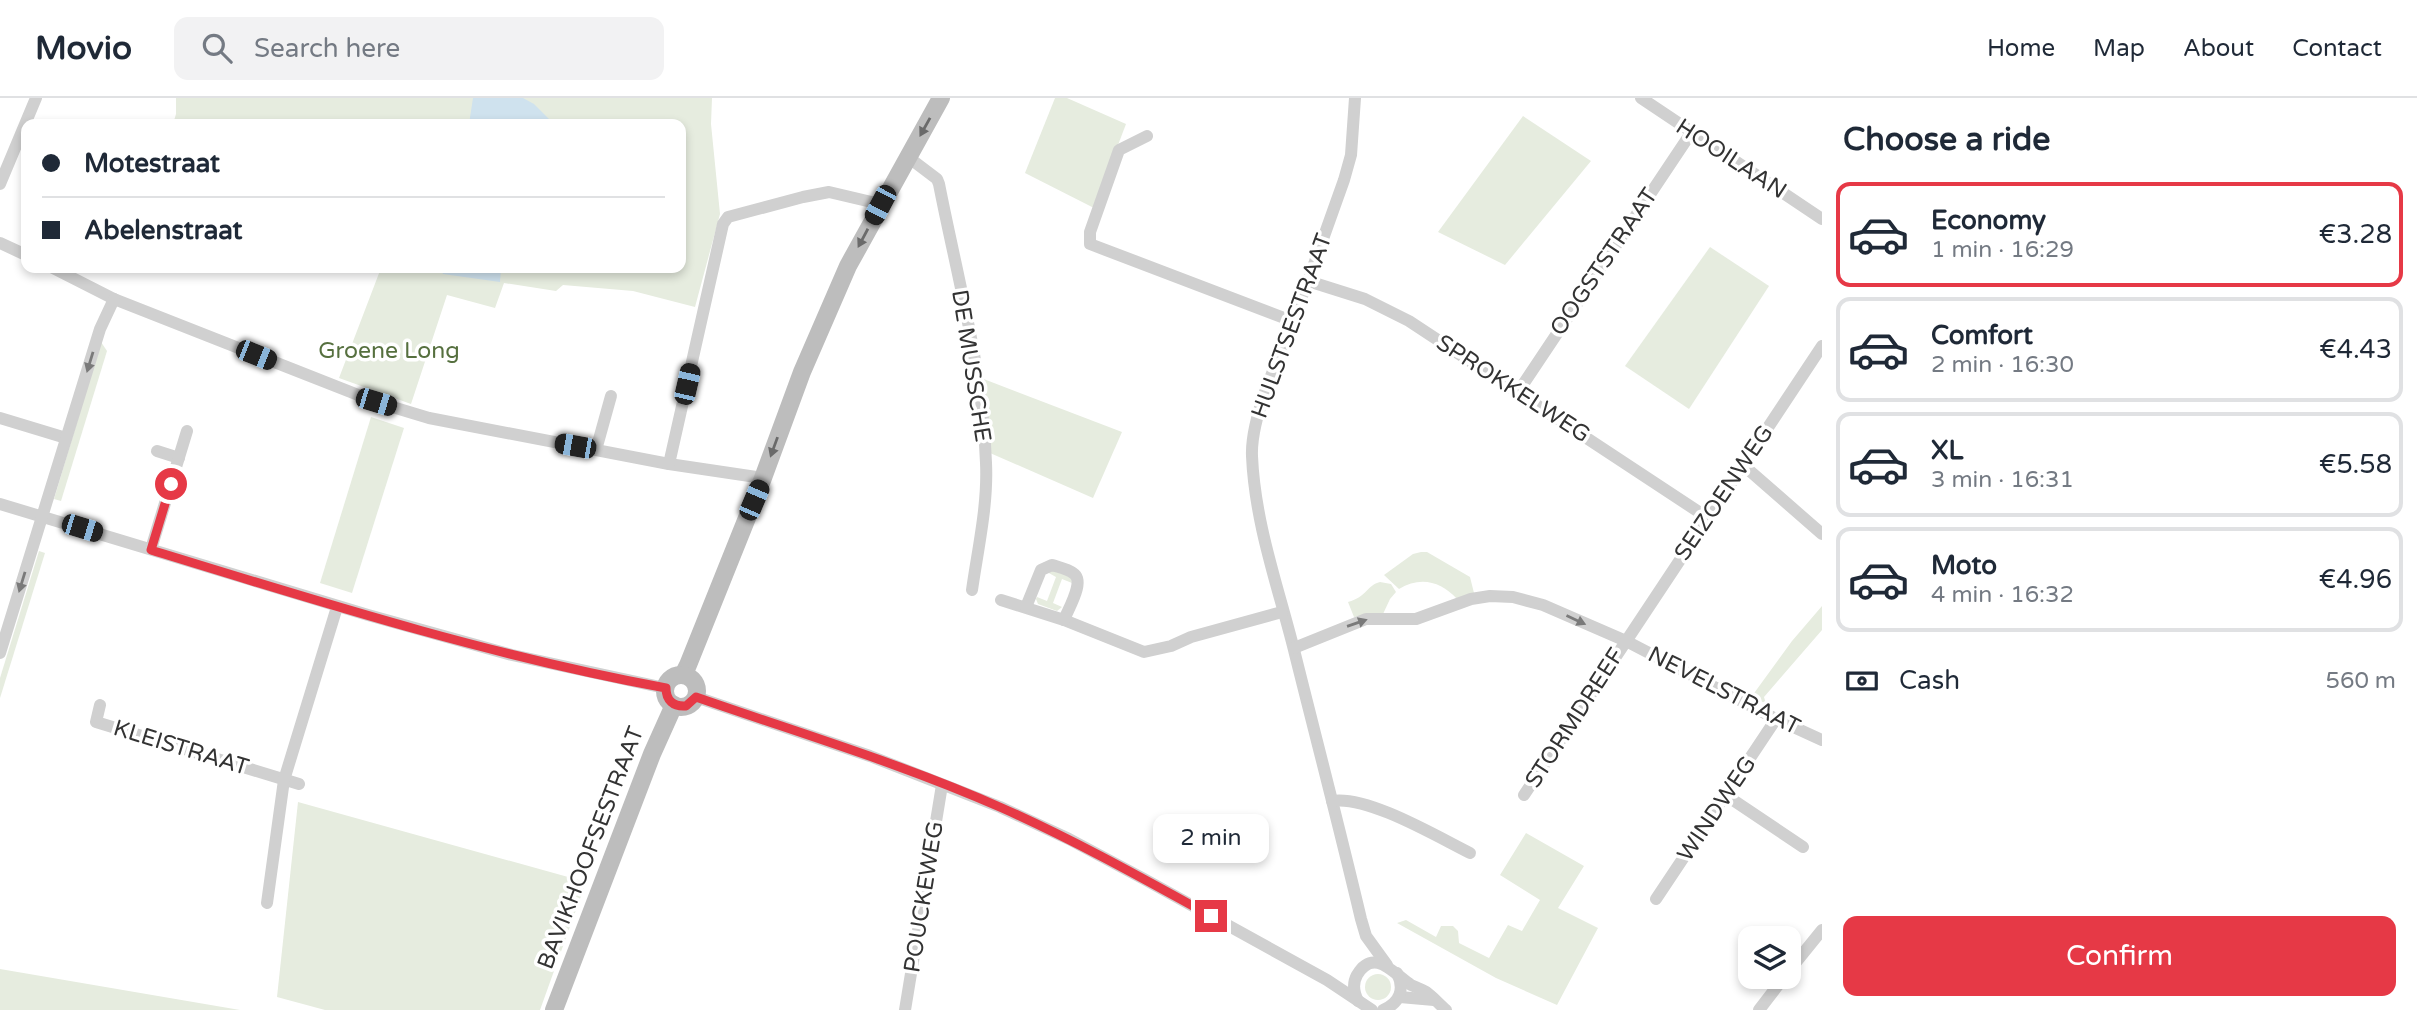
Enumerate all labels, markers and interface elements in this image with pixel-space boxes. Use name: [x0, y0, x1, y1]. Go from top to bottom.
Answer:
search box: [174, 17, 664, 80]
text: Movio: [35, 29, 132, 68]
icon: search: [198, 29, 236, 67]
text: Search here: [254, 33, 400, 64]
text: Home: [1987, 34, 2055, 63]
text: Map: [2093, 34, 2145, 63]
text: About: [2183, 34, 2254, 63]
text: Contact: [2292, 34, 2382, 63]
street label: HOOILAAN: [1670, 113, 1792, 205]
one-way arrow: [919, 118, 931, 137]
text: Choose a ride: [1843, 121, 2050, 159]
text: Motestraat: [84, 148, 220, 179]
car: [861, 182, 900, 228]
street label: OOGSTSTRAAT: [1544, 183, 1664, 341]
icon: car: [1847, 203, 1910, 266]
text: Economy: [1931, 205, 2046, 236]
text: Abelenstraat: [84, 215, 243, 246]
text: €3.28: [2319, 219, 2392, 250]
one-way arrow: [857, 228, 869, 248]
street label: HULSTSESTRAAT: [1246, 230, 1338, 422]
text: 1 min · 16:29: [1931, 236, 2074, 264]
street label: DE MUSSCHE: [945, 288, 997, 444]
icon: car: [1847, 318, 1910, 381]
text: Comfort: [1931, 320, 2033, 351]
street label: SPROKKELWEG: [1431, 329, 1595, 449]
text: €4.43: [2319, 334, 2392, 365]
car: [233, 337, 280, 373]
park label: Groene Long: [318, 337, 460, 365]
text: 2 min · 16:30: [1931, 351, 2074, 379]
one-way arrow: [84, 352, 95, 373]
car: [673, 361, 702, 407]
car: [353, 386, 400, 418]
street label: SEIZOENWEG: [1668, 420, 1780, 566]
car: [553, 432, 598, 460]
icon: car: [1847, 433, 1910, 496]
text: XL: [1931, 435, 1963, 466]
one-way arrow: [769, 437, 780, 458]
text: €5.58: [2319, 449, 2392, 480]
text: 3 min · 16:31: [1931, 466, 2074, 494]
route start: [155, 468, 187, 500]
car: [737, 477, 772, 523]
car: [59, 512, 106, 544]
icon: car: [1847, 548, 1910, 611]
text: Moto: [1931, 550, 1997, 581]
text: €4.96: [2319, 564, 2392, 595]
one-way arrow: [16, 572, 26, 593]
text: 4 min · 16:32: [1931, 581, 2074, 609]
one-way arrow: [1566, 614, 1586, 625]
one-way arrow: [1347, 617, 1368, 628]
street label: NEVELSTRAAT: [1643, 641, 1805, 741]
street label: STORMDREEF: [1519, 643, 1631, 793]
icon: cash: [1843, 662, 1881, 700]
text: Cash: [1899, 665, 1960, 696]
text: 560 m: [2326, 667, 2396, 695]
street label: KLEISTRAAT: [110, 714, 252, 782]
street label: BAVIKHOOFSESTRAAT: [532, 723, 650, 973]
street label: WINDWEG: [1672, 751, 1762, 867]
callout: 2 min: [1153, 814, 1269, 864]
street label: POUCKEWEG: [898, 819, 950, 975]
text: 2 min: [1180, 824, 1242, 852]
route end: [1195, 900, 1227, 932]
button: Confirm: [1843, 916, 2396, 996]
map controls: [1738, 926, 1801, 989]
button: layers: [1738, 926, 1801, 989]

